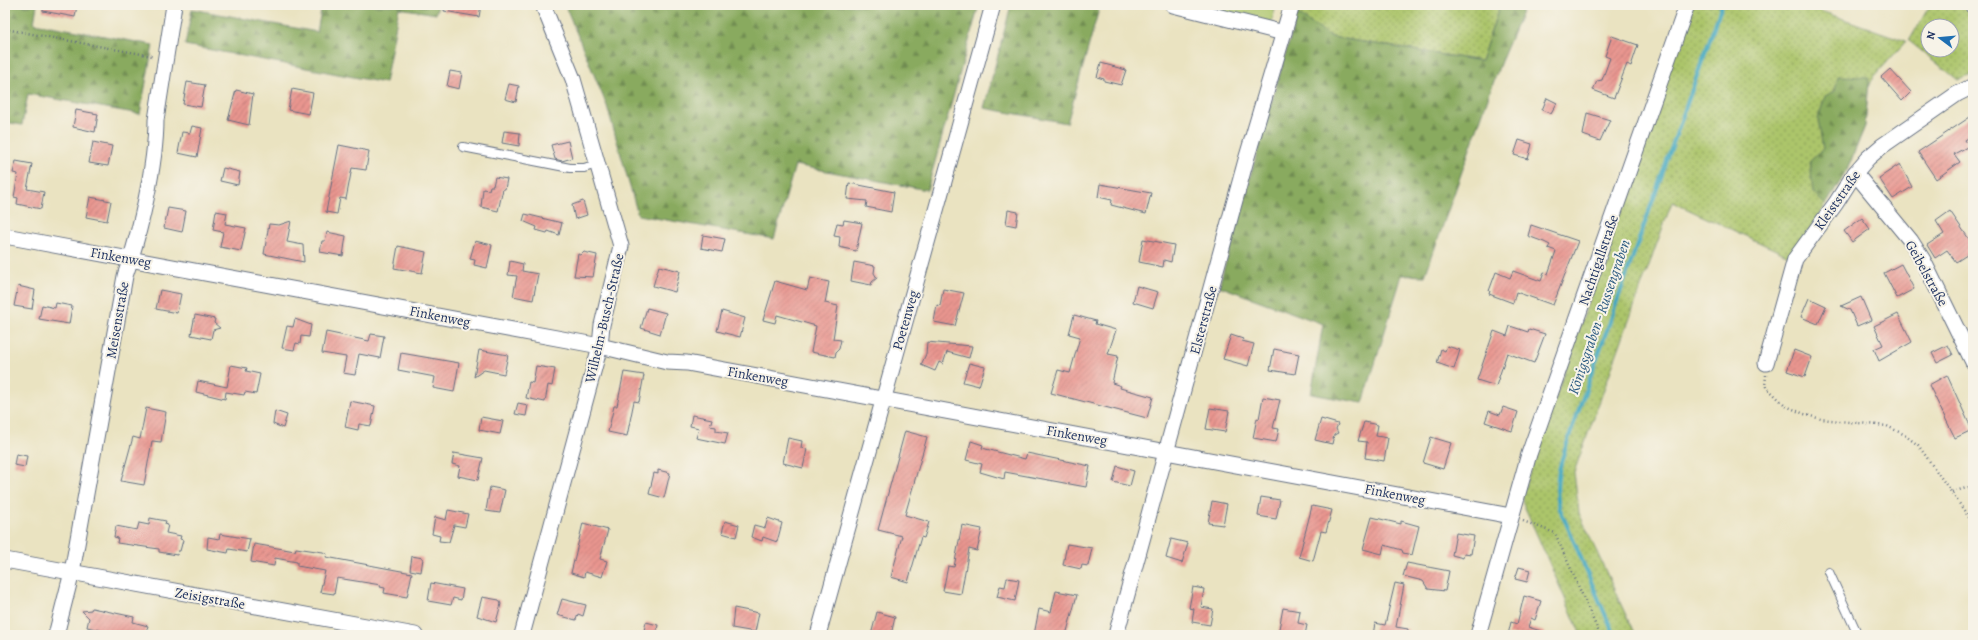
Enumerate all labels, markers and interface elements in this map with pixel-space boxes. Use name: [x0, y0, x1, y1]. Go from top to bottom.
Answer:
north arrow: [1920, 18, 1960, 58]
text: N: [1923, 29, 1939, 41]
street label: Kleiststraße: [1810, 166, 1865, 234]
street label: Nachtigallstraße: [1574, 212, 1623, 308]
water label: Königsgraben - Russengraben: [1563, 237, 1635, 397]
street label: Geibelstraße: [1901, 237, 1952, 310]
street label: Finkenweg: [89, 243, 153, 272]
street label: Wilhelm-Busch-Straße: [580, 252, 629, 386]
street label: Meisenstraße: [101, 280, 134, 360]
street label: Elsterstraße: [1185, 284, 1222, 356]
street label: Poetenweg: [888, 288, 923, 352]
street label: Finkenweg: [408, 301, 472, 332]
street label: Finkenweg: [726, 362, 790, 391]
street label: Finkenweg: [1045, 421, 1109, 450]
street label: Finkenweg: [1363, 479, 1427, 510]
street label: Zeisigstraße: [173, 583, 247, 614]

